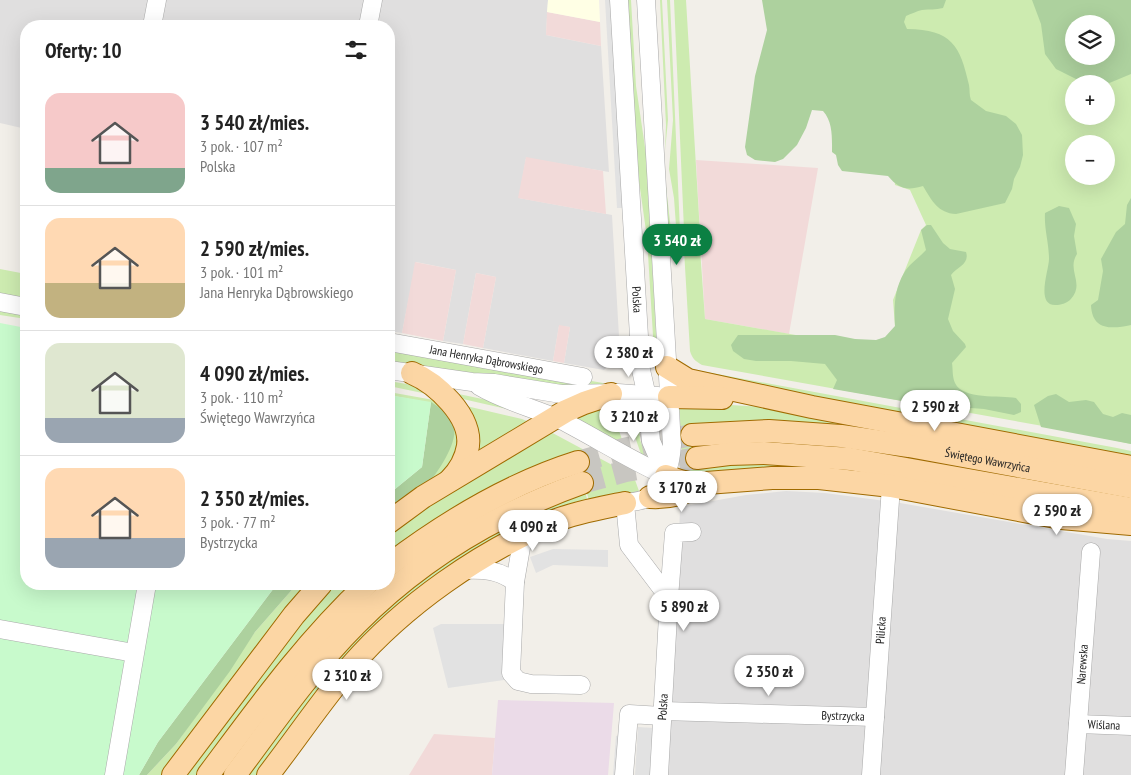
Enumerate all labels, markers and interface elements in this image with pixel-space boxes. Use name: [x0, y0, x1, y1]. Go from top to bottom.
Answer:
map controls: [1065, 15, 1115, 185]
button: layers: [1065, 15, 1115, 65]
icon: filters: [342, 36, 370, 64]
text: Oferty: 10: [45, 37, 122, 64]
button: +: [1065, 75, 1115, 125]
text: 3 540 zł/mies.: [200, 109, 309, 136]
icon: home: [85, 113, 145, 173]
button: −: [1065, 135, 1115, 185]
text: 3 pok. · 107 m²: [200, 136, 283, 156]
text: Polska: [200, 156, 235, 176]
pin: 3 540 zł: [625, 224, 729, 266]
text: 3 540 zł: [653, 230, 701, 250]
text: 2 590 zł/mies.: [200, 235, 309, 262]
icon: home: [85, 238, 145, 298]
text: 3 pok. · 101 m²: [200, 262, 283, 282]
text: Jana Henryka Dąbrowskiego: [200, 282, 353, 302]
street label: Polska: [629, 286, 646, 313]
pin: 2 380 zł: [577, 336, 681, 378]
street label: Jana Henryka Dąbrowskiego: [427, 341, 545, 377]
text: 2 380 zł: [605, 342, 653, 362]
text: 4 090 zł/mies.: [200, 360, 309, 387]
icon: home: [85, 363, 145, 423]
text: 3 pok. · 110 m²: [200, 387, 283, 407]
pin: 2 590 zł: [883, 390, 987, 432]
text: 2 590 zł: [911, 396, 959, 416]
pin: 3 210 zł: [582, 400, 686, 442]
text: 3 210 zł: [610, 406, 658, 426]
text: Świętego Wawrzyńca: [200, 407, 315, 427]
street label: Świętego Wawrzyńca: [944, 445, 1032, 475]
pin: 3 170 zł: [630, 470, 734, 513]
text: 3 170 zł: [658, 477, 706, 497]
text: 2 350 zł/mies.: [200, 485, 309, 512]
icon: home: [85, 488, 145, 548]
pin: 2 590 zł: [1005, 494, 1109, 536]
text: 2 590 zł: [1033, 500, 1081, 520]
pin: 4 090 zł: [481, 510, 585, 552]
text: 3 pok. · 77 m²: [200, 512, 275, 532]
text: 4 090 zł: [509, 516, 557, 536]
text: Bystrzycka: [200, 532, 258, 552]
pin: 5 890 zł: [632, 590, 736, 632]
text: 5 890 zł: [660, 596, 708, 616]
street label: Pilicka: [872, 616, 889, 644]
street label: Narewska: [1073, 644, 1091, 685]
pin: 2 350 zł: [717, 654, 821, 697]
pin: 2 310 zł: [295, 658, 399, 701]
text: 2 350 zł: [745, 661, 793, 681]
text: 2 310 zł: [323, 665, 371, 685]
street label: Polska: [654, 693, 671, 721]
street label: Bystrzycka: [821, 707, 865, 724]
street label: Wiślana: [1088, 716, 1121, 733]

